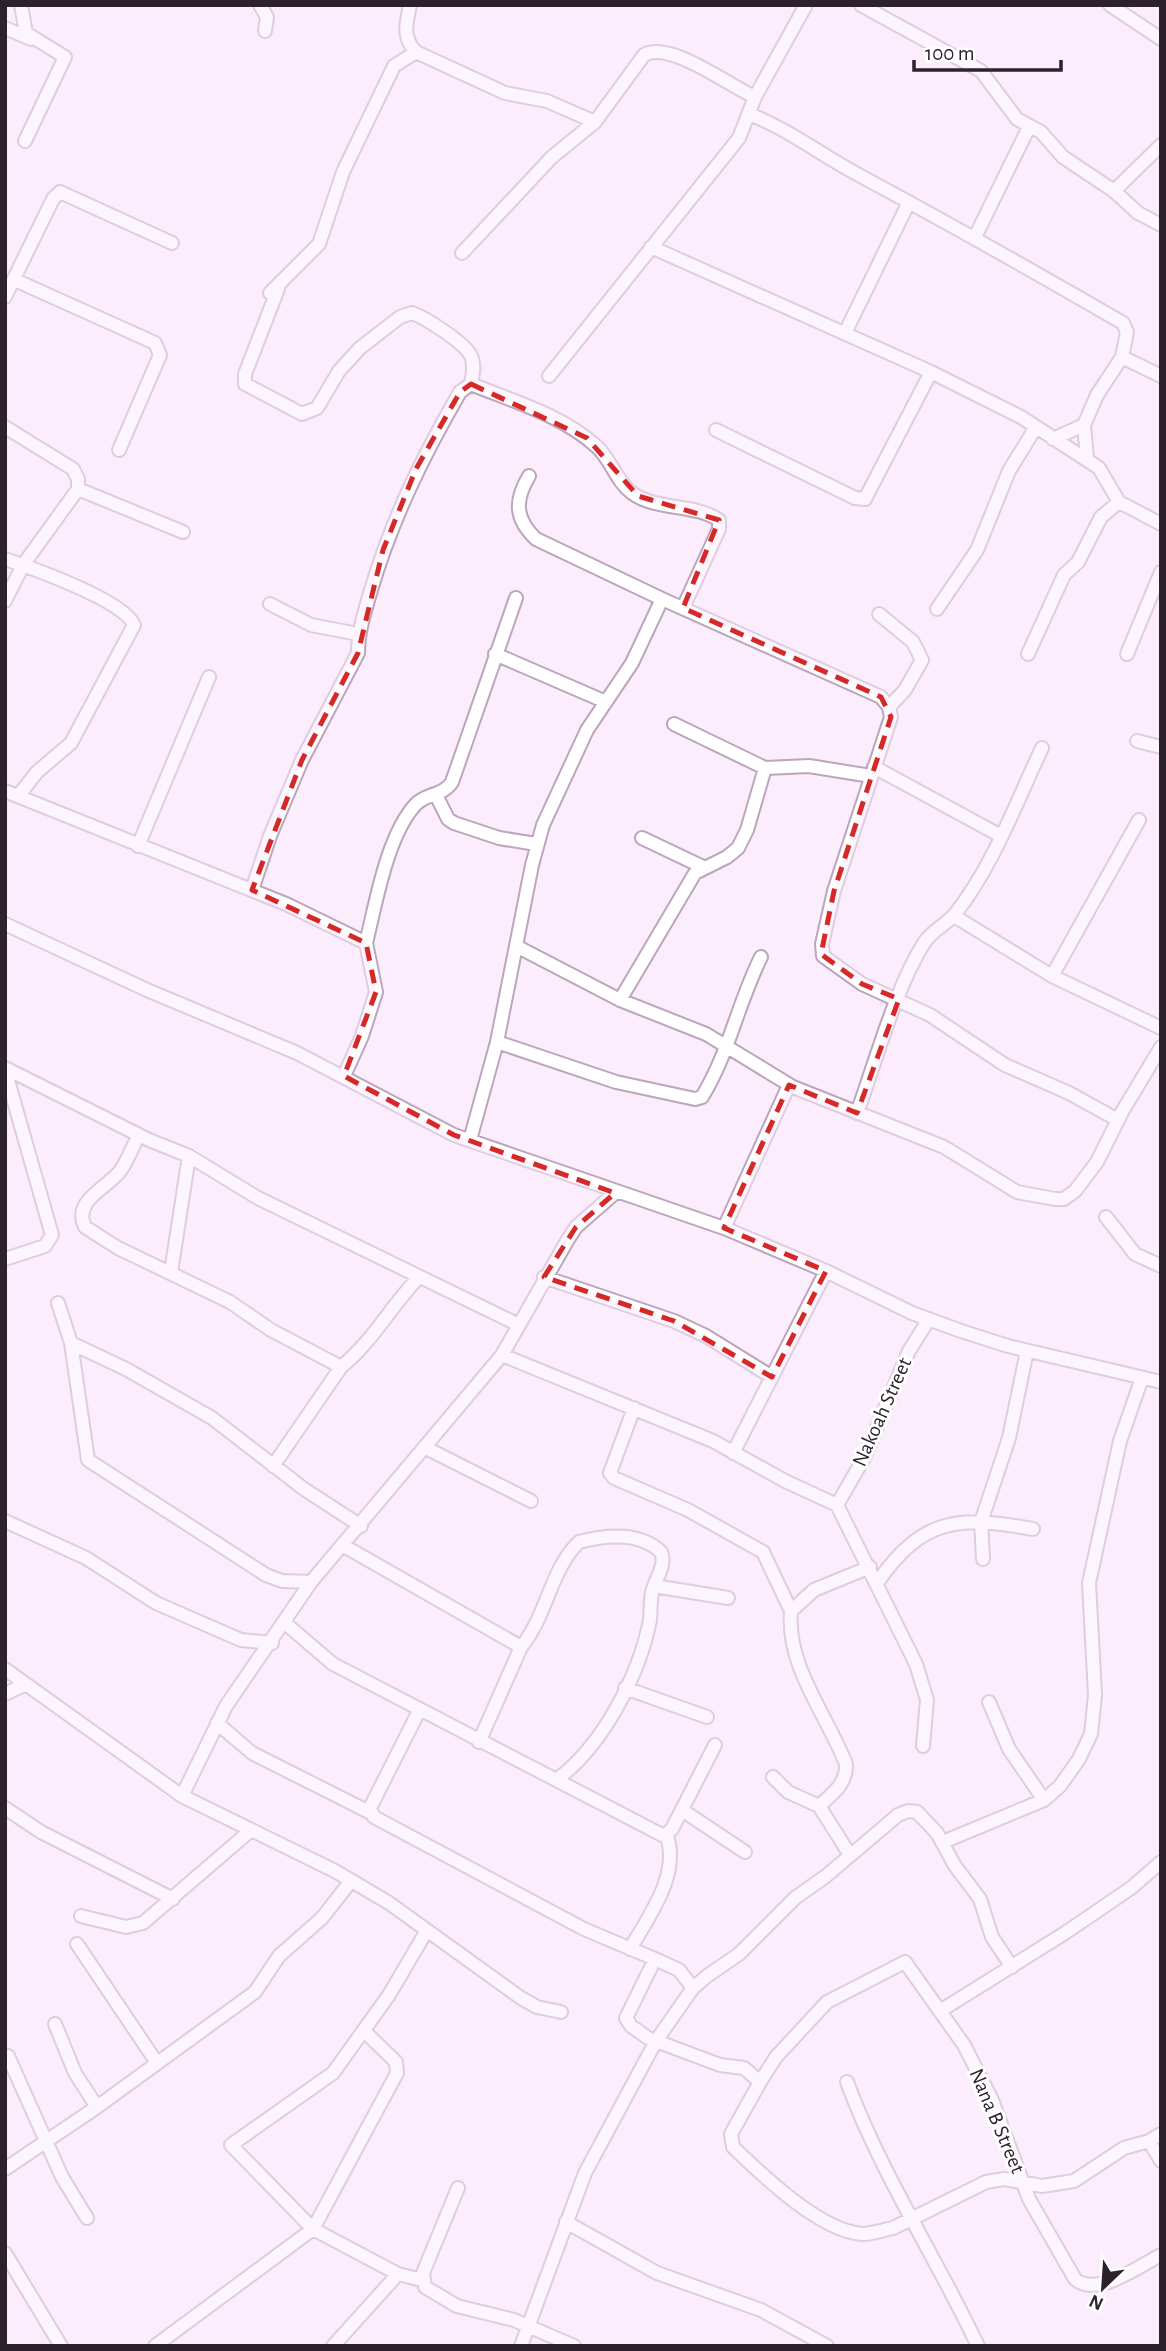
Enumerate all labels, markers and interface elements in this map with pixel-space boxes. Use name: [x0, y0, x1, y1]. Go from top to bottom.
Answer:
scale bar: [914, 28, 1061, 72]
text: 100 m: [925, 43, 975, 64]
street label: Nakoah Street: [849, 1354, 915, 1470]
street label: Nana B Street: [966, 2066, 1029, 2177]
north arrow: [1068, 2253, 1138, 2323]
text: N: [1086, 2291, 1106, 2313]

